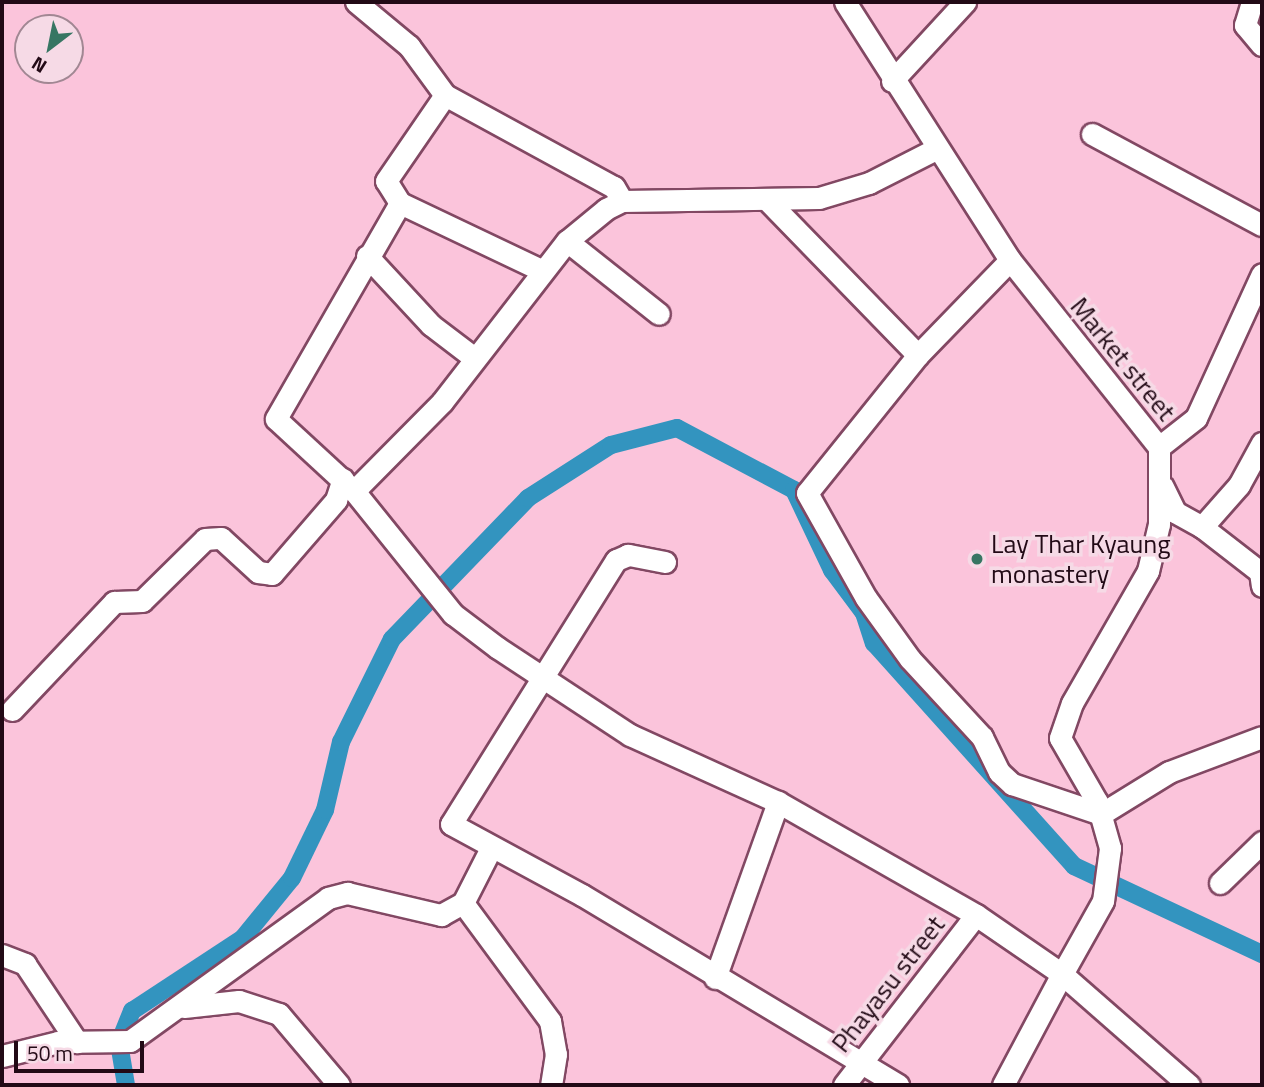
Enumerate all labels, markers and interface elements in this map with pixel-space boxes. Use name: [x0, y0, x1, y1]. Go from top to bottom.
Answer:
north arrow: [14, 14, 84, 84]
text: N: [25, 50, 52, 81]
street label: Market street: [1064, 291, 1182, 427]
place label: Lay Thar Kyaung monastery: [991, 528, 1171, 590]
marker: Lay Thar Kyaung monastery: [969, 551, 985, 567]
street label: Phayasu street: [825, 910, 951, 1058]
scale bar: [18, 1028, 147, 1072]
text: 50 m: [27, 1037, 73, 1069]

